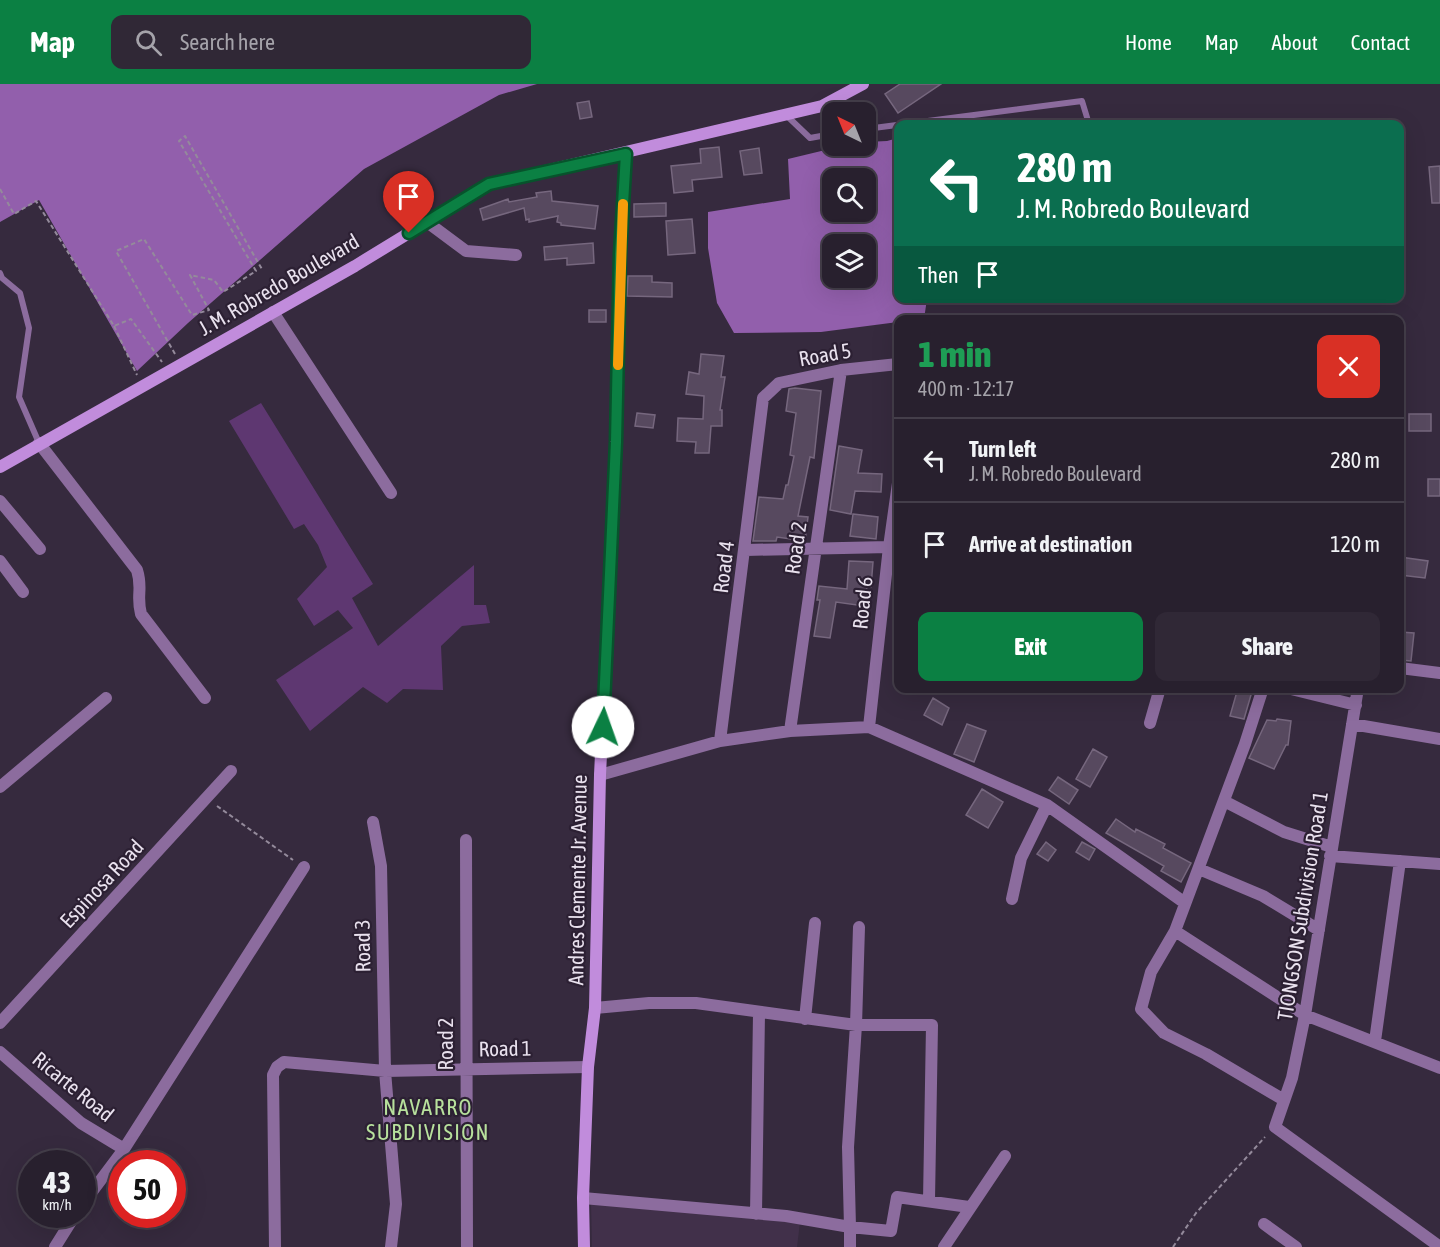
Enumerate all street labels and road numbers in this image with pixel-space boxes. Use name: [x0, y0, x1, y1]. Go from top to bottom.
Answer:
street label: J. M. Robredo Boulevard: [194, 228, 363, 340]
street label: Road 5: [797, 338, 853, 370]
street label: Road 2: [779, 520, 811, 576]
street label: Road 4: [708, 539, 738, 595]
street label: Road 6: [847, 575, 877, 630]
street label: Andres Clemente Jr. Avenue: [563, 774, 591, 986]
street label: TIONGSON Subdivision Road 1: [1272, 789, 1332, 1022]
street label: Espinosa Road: [55, 834, 148, 932]
street label: Road 3: [350, 919, 374, 973]
street label: Road 2: [433, 1018, 457, 1070]
street label: Road 1: [478, 1036, 532, 1060]
street label: Ricarte Road: [28, 1046, 119, 1126]

